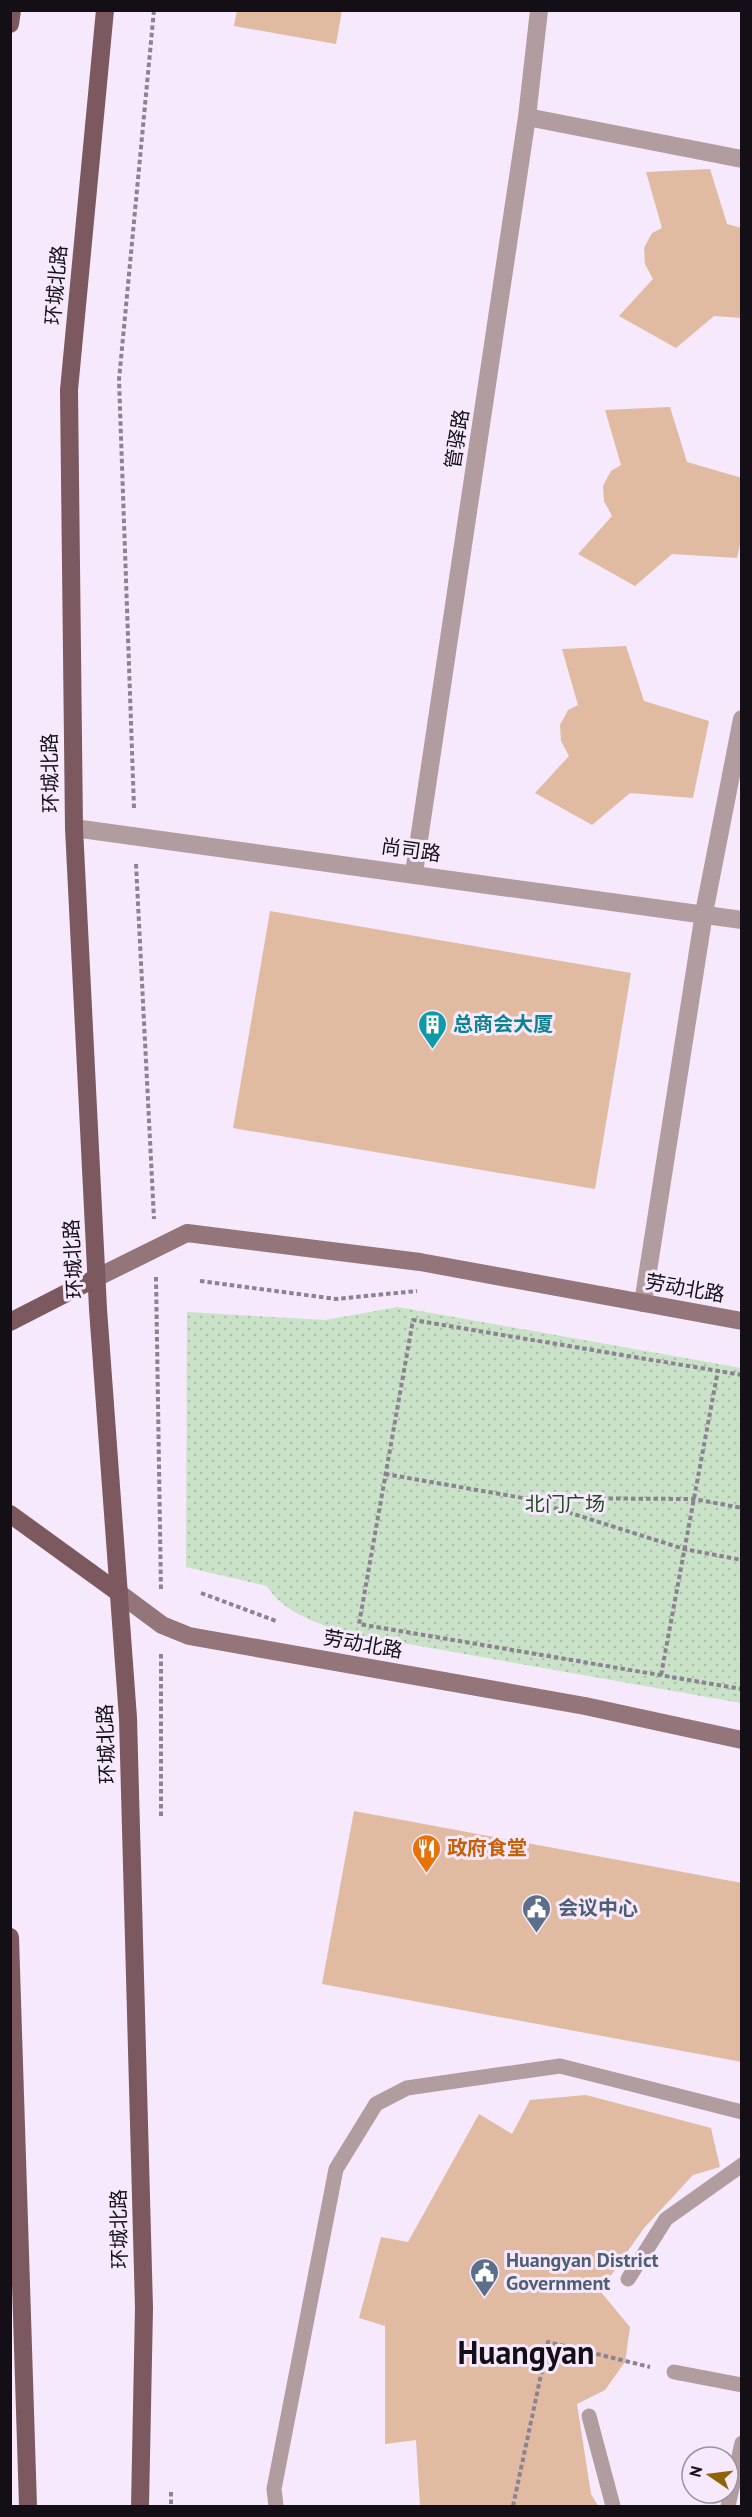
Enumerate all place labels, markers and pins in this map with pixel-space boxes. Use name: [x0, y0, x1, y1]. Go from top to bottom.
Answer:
building icon: 总商会大厦: [416, 1008, 448, 1050]
place label: 总商会大厦: [453, 1011, 553, 1037]
restaurant icon: 政府食堂: [410, 1832, 442, 1874]
place label: 政府食堂: [447, 1835, 527, 1861]
public building icon: 会议中心: [521, 1892, 553, 1934]
place label: 会议中心: [558, 1895, 638, 1921]
place label: Huangyan District Government: [506, 2247, 659, 2296]
public building icon: Huangyan District Government: [469, 2256, 501, 2298]

